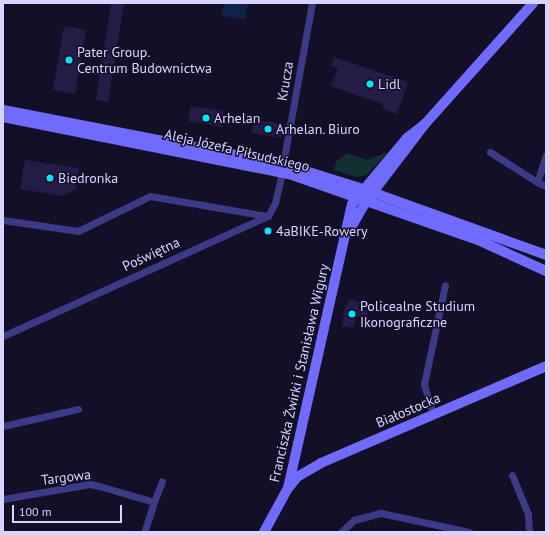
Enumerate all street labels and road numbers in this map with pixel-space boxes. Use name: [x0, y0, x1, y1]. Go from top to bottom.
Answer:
street label: Krucza: [273, 60, 297, 102]
street label: Aleja Józefa Piłsudskiego: [163, 125, 311, 175]
street label: Poświętna: [120, 233, 182, 275]
street label: Franciszka Żwirki i Stanisława Wigury: [266, 262, 332, 484]
street label: Białostocka: [373, 389, 443, 431]
street label: Targowa: [40, 466, 92, 488]

